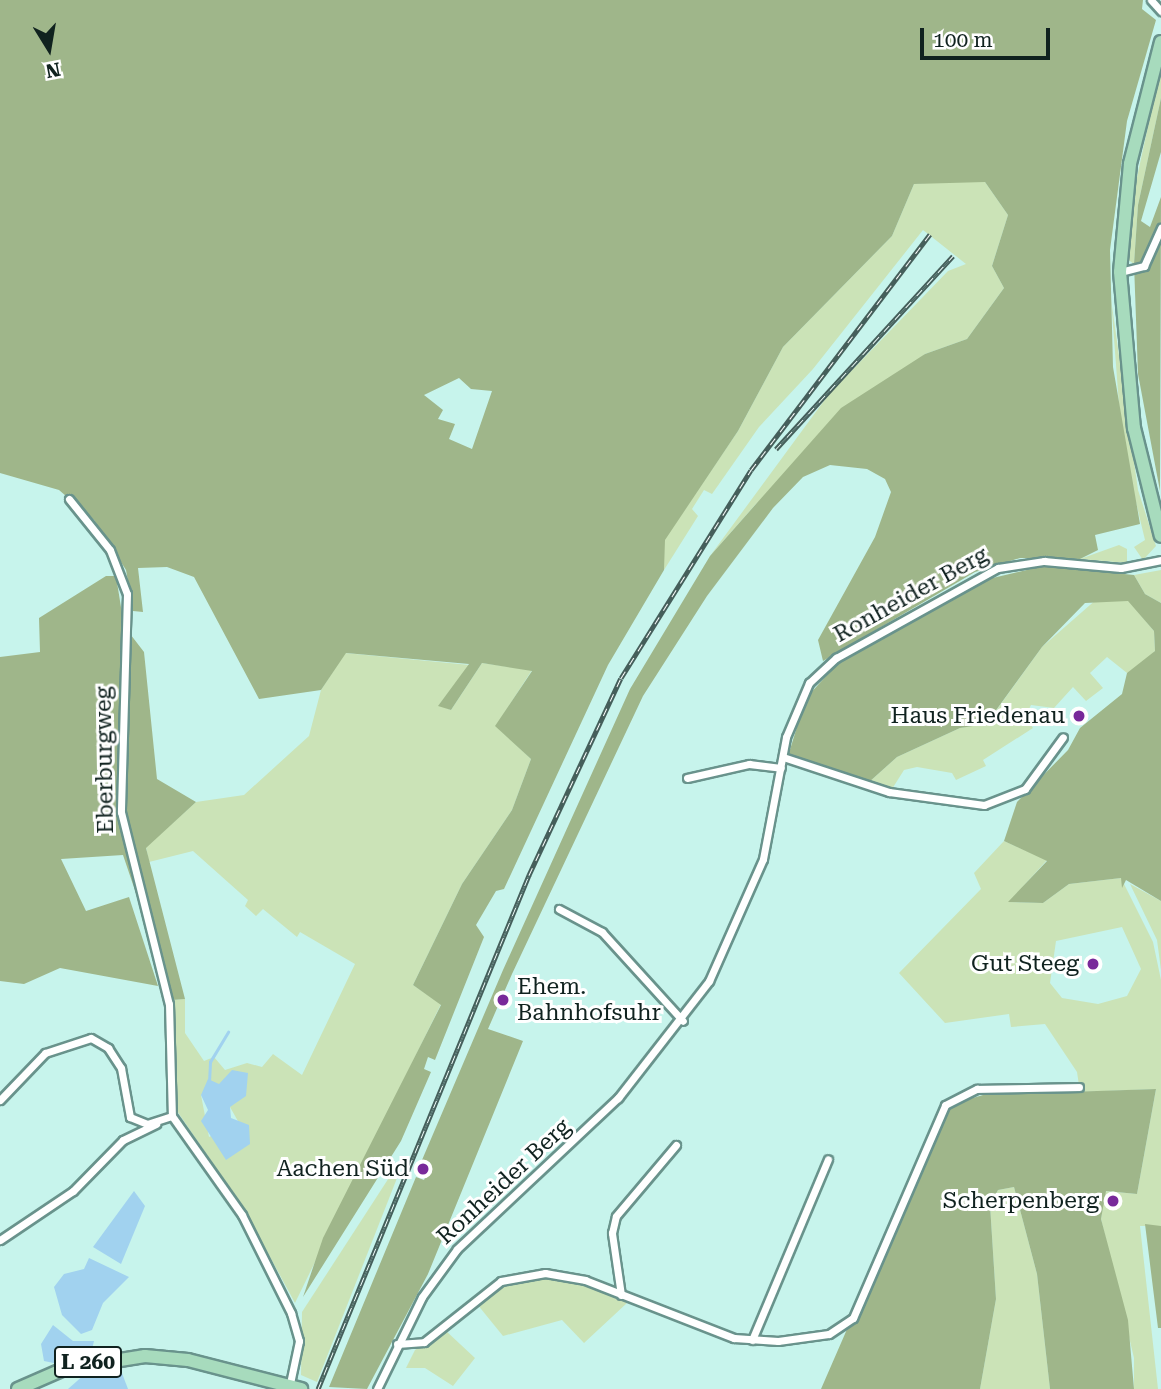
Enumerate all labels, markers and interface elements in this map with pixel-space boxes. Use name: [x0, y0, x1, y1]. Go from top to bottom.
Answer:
north arrow: [14, 14, 84, 84]
scale bar: [923, 14, 1052, 58]
text: 100 m: [933, 28, 993, 52]
text: N: [44, 57, 62, 83]
street label: Ronheider Berg: [829, 541, 993, 649]
street label: Eberburgweg: [90, 686, 120, 834]
place label: Haus Friedenau: [891, 702, 1065, 730]
marker: Haus Friedenau: [1071, 708, 1087, 724]
place label: Gut Steeg: [971, 950, 1079, 978]
marker: Gut Steeg: [1085, 956, 1101, 972]
place label: Ehem. Bahnhofsuhr: [517, 973, 661, 1027]
marker: Ehem. Bahnhofsuhr: [495, 992, 511, 1008]
street label: Ronheider Berg: [432, 1113, 576, 1251]
place label: Aachen Süd: [276, 1155, 409, 1183]
marker: Aachen Süd: [415, 1161, 431, 1177]
place label: Scherpenberg: [943, 1187, 1099, 1215]
marker: Scherpenberg: [1105, 1193, 1121, 1209]
road number: L 260: [53, 1344, 123, 1380]

